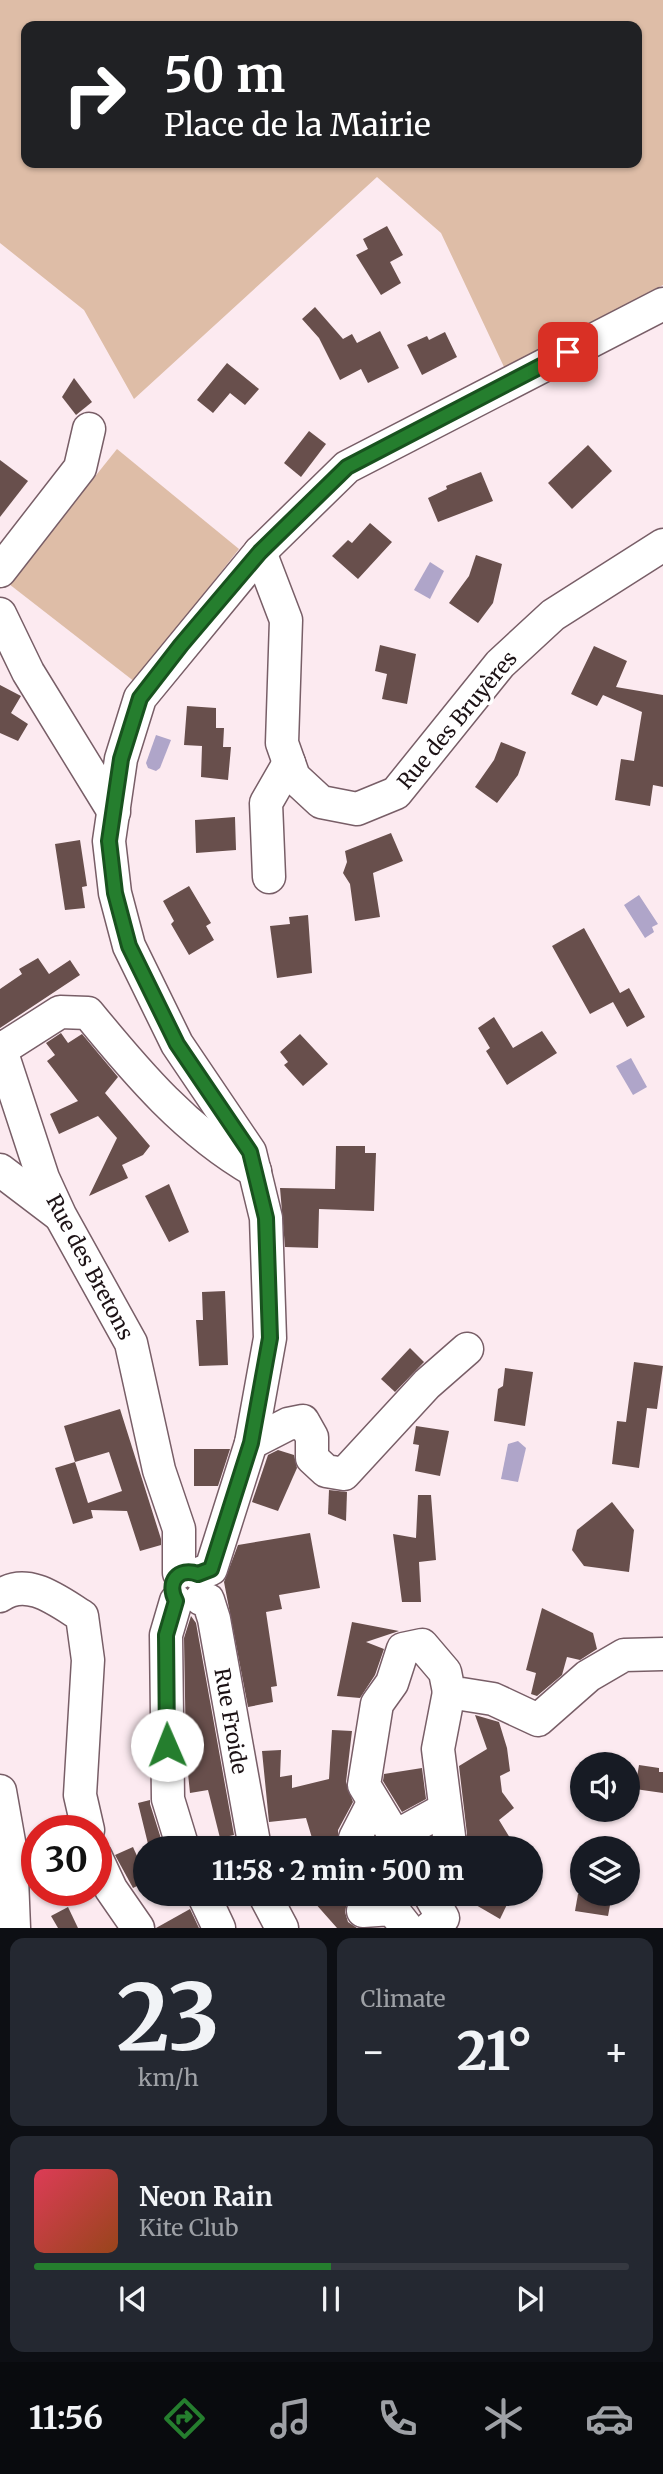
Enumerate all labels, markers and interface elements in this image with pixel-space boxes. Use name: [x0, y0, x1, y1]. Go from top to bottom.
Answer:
text: 50 m: [164, 44, 285, 105]
icon: right: [49, 49, 140, 140]
text: Place de la Mairie: [164, 105, 431, 145]
pin: [538, 322, 598, 382]
icon: arrive: [549, 333, 587, 371]
street label: Rue des Bruyères: [391, 645, 523, 795]
street label: Rue des Bretons: [40, 1190, 140, 1344]
street label: Rue Froide: [208, 1666, 254, 1776]
position arrow: [130, 1708, 204, 1782]
map controls: [570, 1752, 640, 1906]
button: sound: [570, 1752, 640, 1822]
speed limit sign: 30: [21, 1815, 112, 1906]
button: layers: [570, 1836, 640, 1906]
text: 11:58 · 2 min · 500 m: [212, 1854, 464, 1887]
text: 23: [117, 1960, 220, 2075]
text: Climate: [361, 1984, 446, 2013]
text: 21°: [457, 2019, 533, 2084]
text: −: [361, 2028, 386, 2075]
text: +: [604, 2028, 629, 2075]
text: km/h: [138, 2063, 199, 2092]
text: Neon Rain: [139, 2180, 273, 2213]
text: Kite Club: [139, 2213, 238, 2242]
icon: previous: [114, 2280, 152, 2318]
icon: pause: [312, 2280, 350, 2318]
icon: next: [511, 2280, 549, 2318]
icon: directions: [160, 2394, 209, 2443]
icon: music: [266, 2394, 315, 2443]
icon: phone: [373, 2394, 422, 2443]
icon: climate: [479, 2394, 528, 2443]
icon: car: [585, 2394, 634, 2443]
text: 11:56: [29, 2398, 103, 2438]

